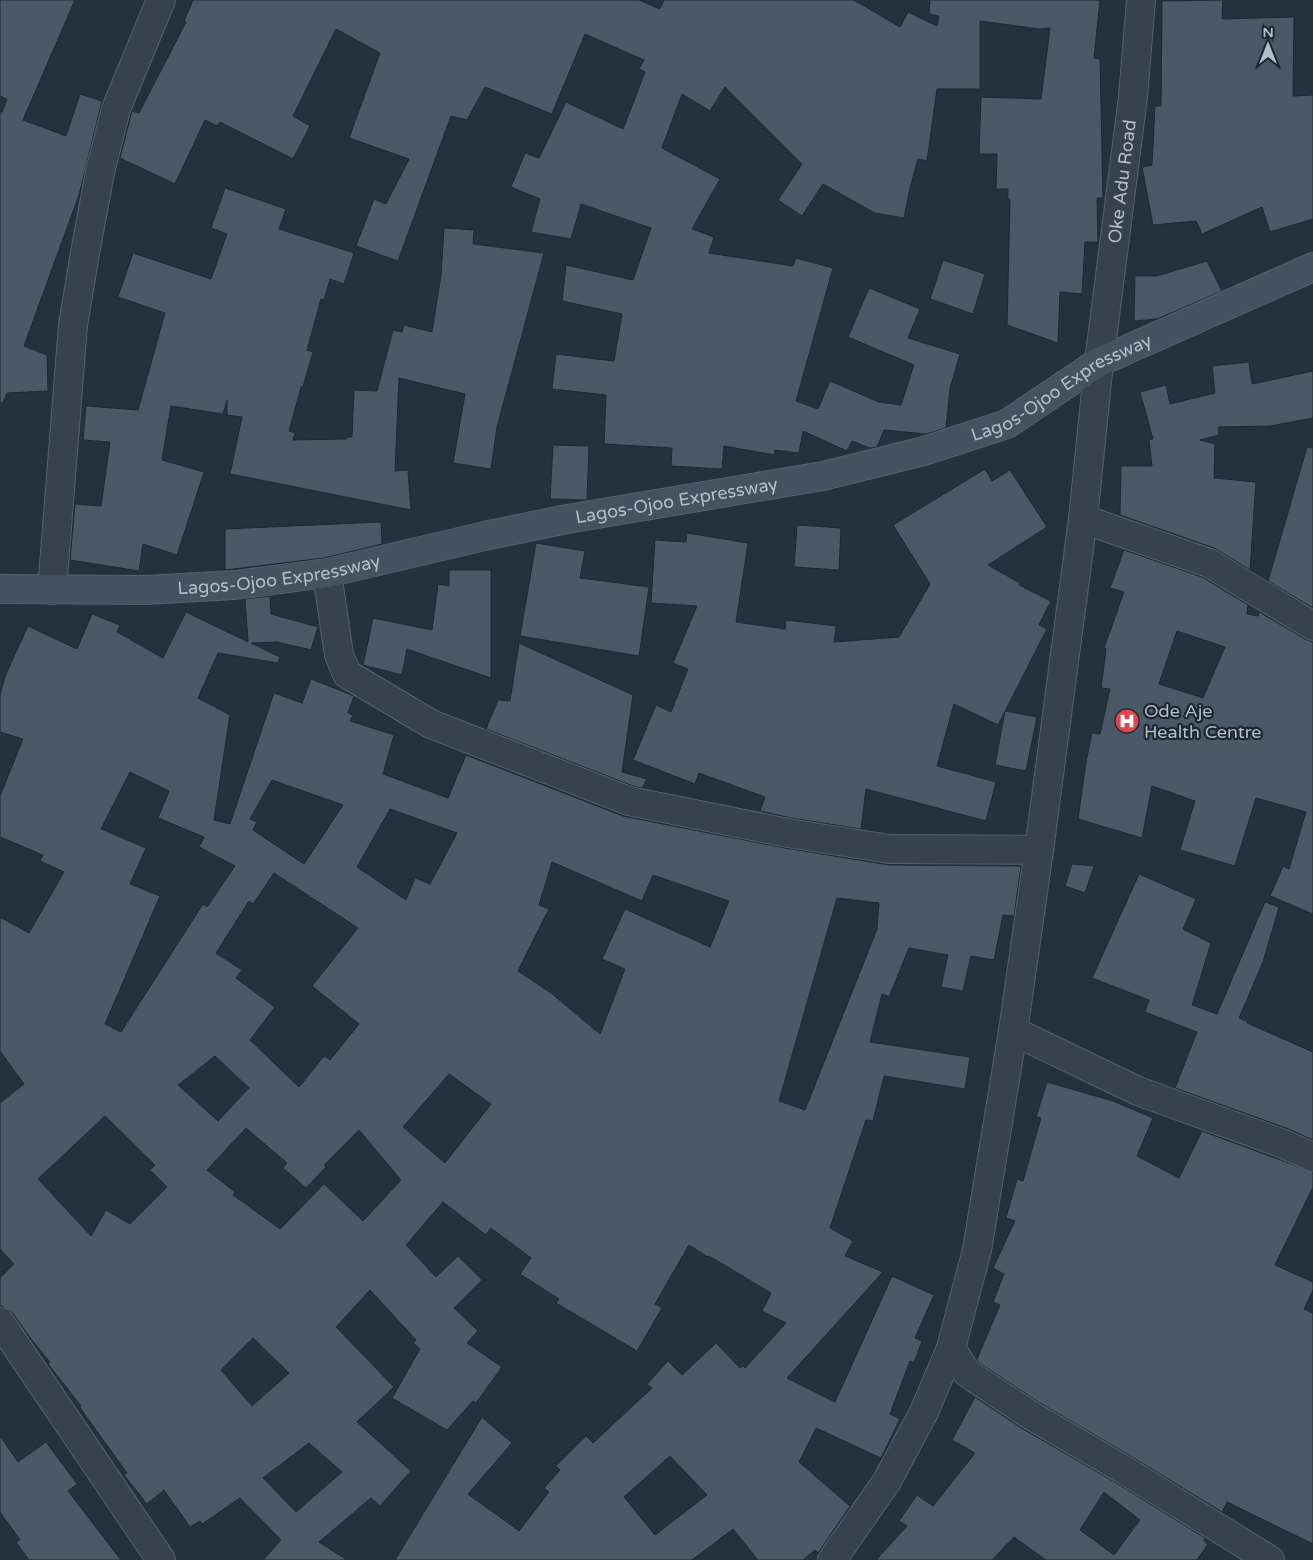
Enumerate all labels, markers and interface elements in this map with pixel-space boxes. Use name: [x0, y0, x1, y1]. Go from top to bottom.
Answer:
north arrow: [1243, 20, 1293, 70]
text: N: [1262, 24, 1274, 41]
street label: Oke Adu Road: [1103, 118, 1141, 245]
street label: Lagos-Ojoo Expressway: [968, 329, 1156, 446]
street label: Lagos-Ojoo Expressway: [574, 473, 780, 528]
street label: Lagos-Ojoo Expressway: [177, 550, 383, 599]
place label: Ode Aje Health Centre: [1144, 700, 1262, 743]
hospital icon: Ode Aje Health Centre: [1114, 708, 1140, 734]

